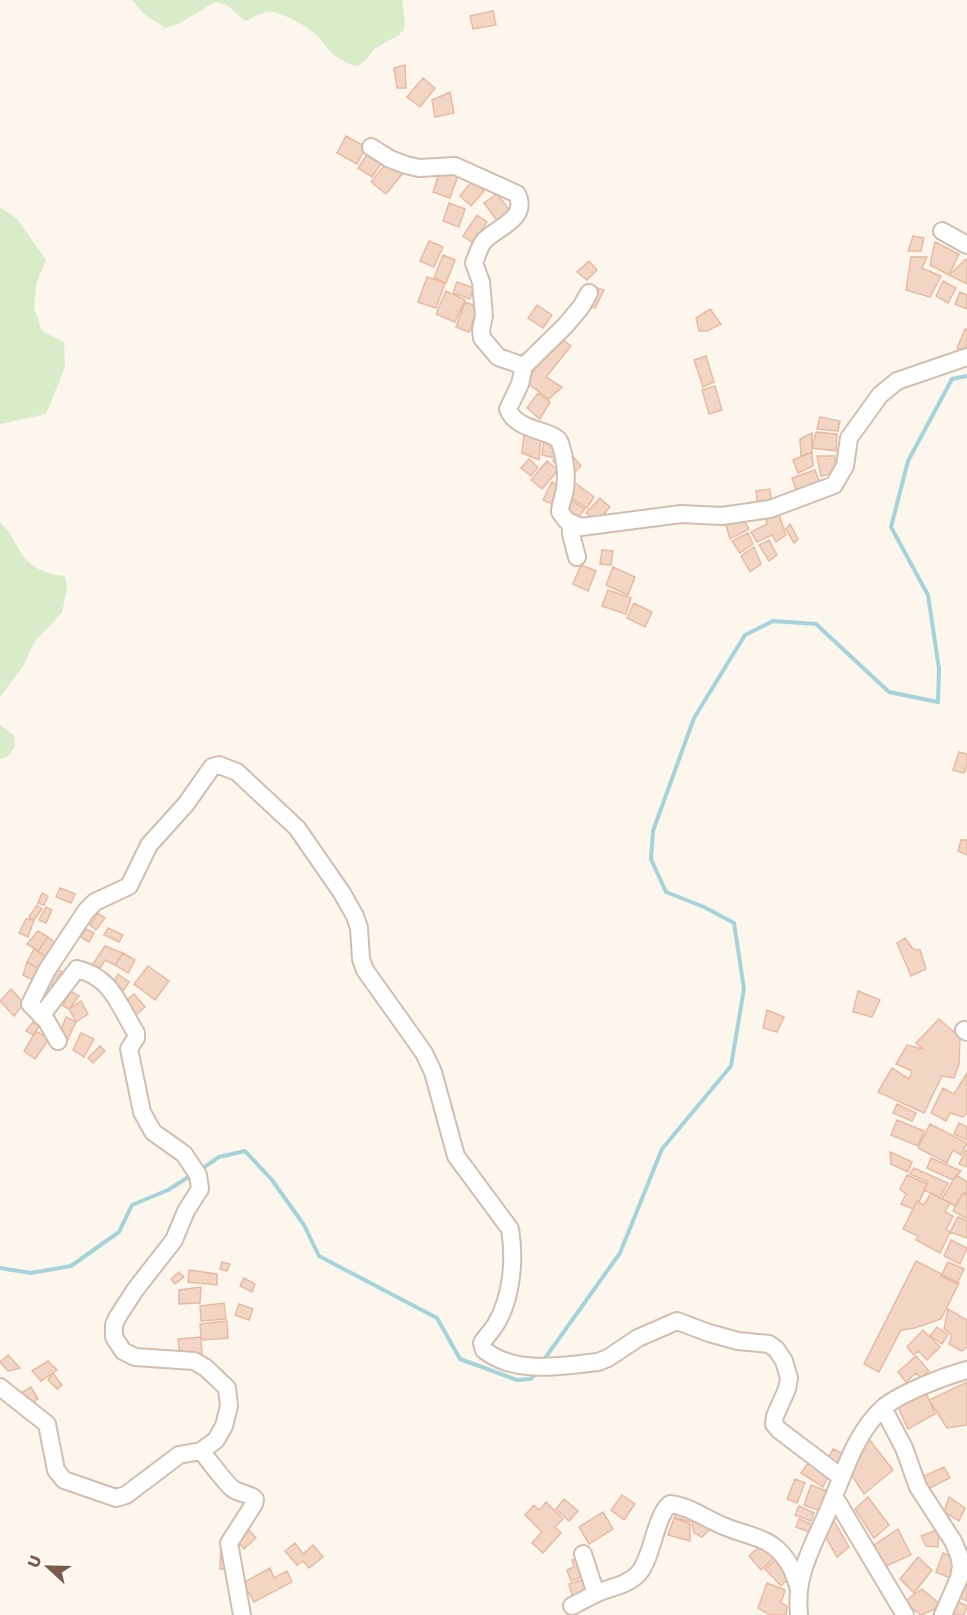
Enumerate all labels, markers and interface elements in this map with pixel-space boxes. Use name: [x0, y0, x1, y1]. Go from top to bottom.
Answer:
north arrow: [18, 1537, 78, 1597]
text: U: [24, 1553, 46, 1571]

